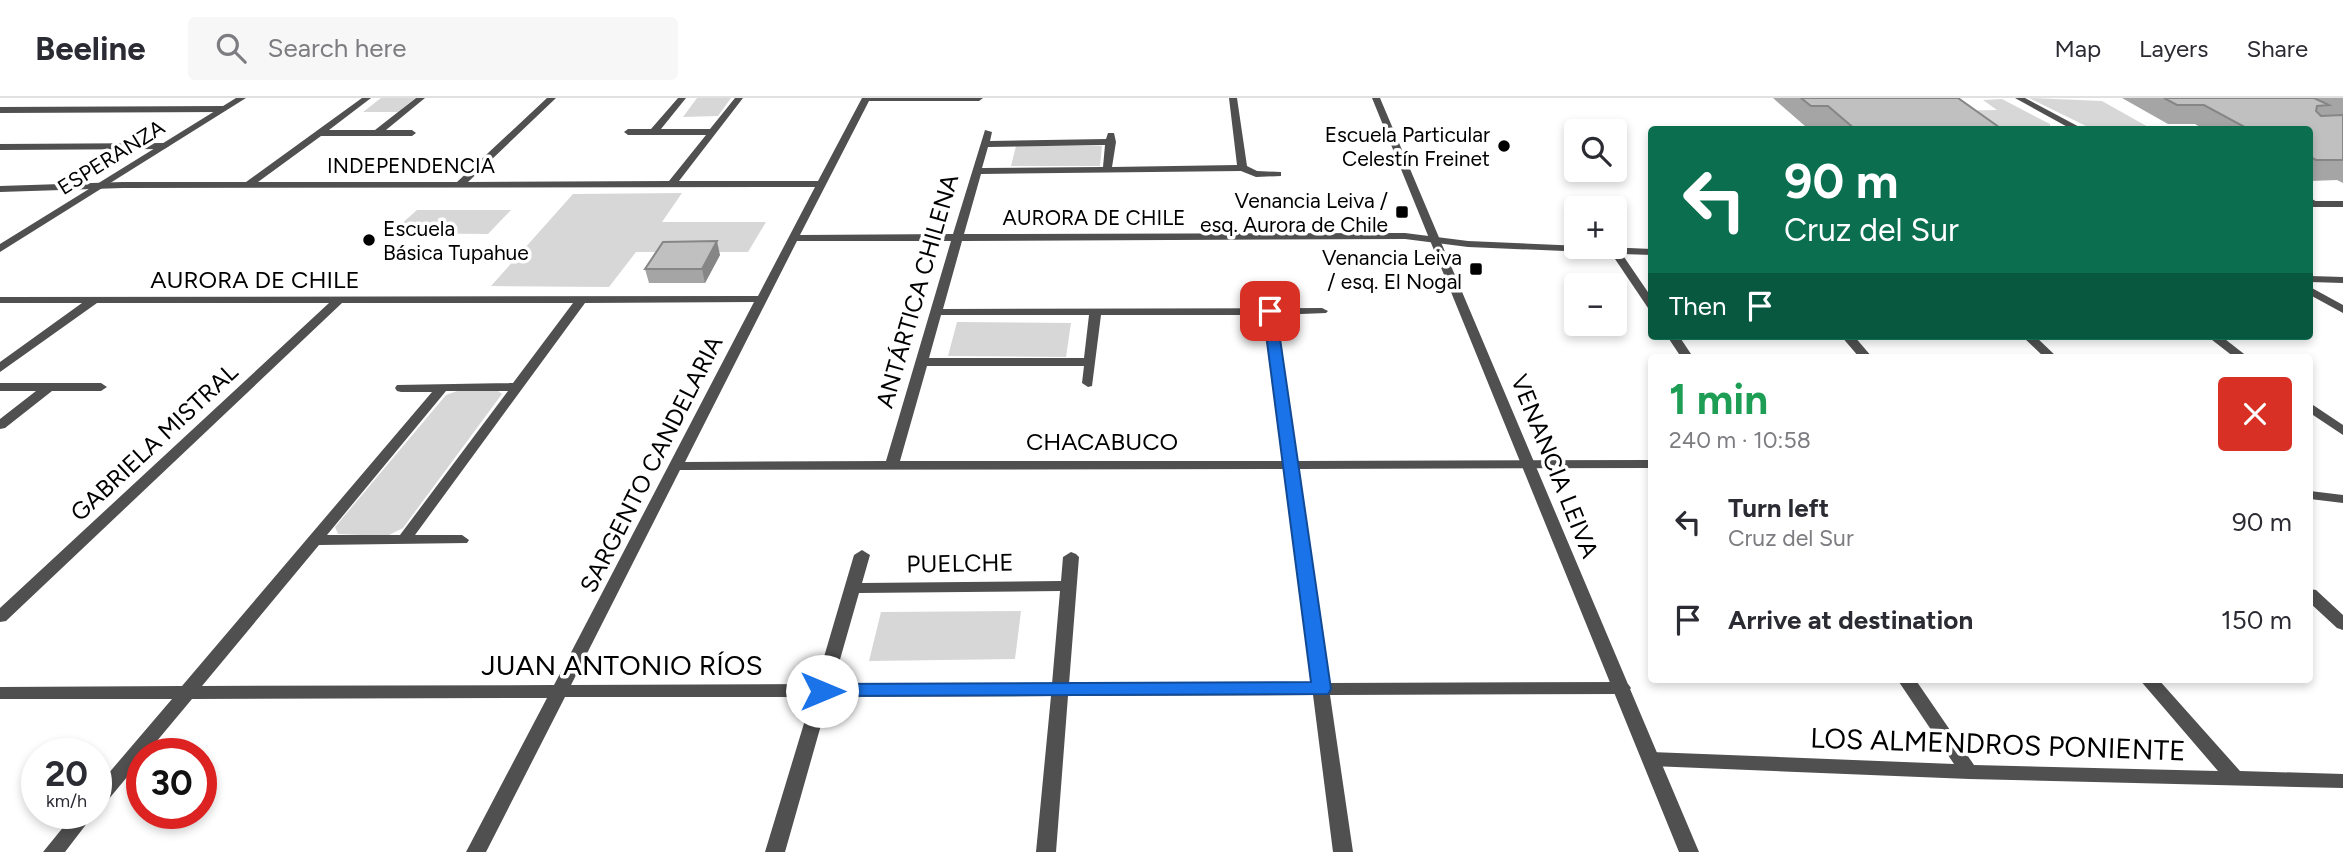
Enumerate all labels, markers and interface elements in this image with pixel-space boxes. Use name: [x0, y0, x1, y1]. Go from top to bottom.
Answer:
search box: [188, 17, 678, 80]
text: Beeline: [35, 29, 146, 68]
icon: search: [212, 29, 250, 67]
text: Search here: [268, 32, 406, 64]
text: Map: [2054, 34, 2101, 63]
text: Layers: [2139, 34, 2208, 63]
text: Share: [2246, 34, 2308, 63]
street label: ESPERANZA: [53, 114, 169, 200]
map controls: [1564, 119, 1627, 336]
button: search: [1564, 119, 1627, 182]
place label: Escuela Particular Celestín Freinet: [1325, 122, 1490, 171]
marker: Escuela Particular Celestín Freinet: [1496, 138, 1512, 154]
text: 90 m: [1784, 151, 1899, 210]
street label: INDEPENDENCIA: [327, 153, 495, 178]
icon: left: [1669, 154, 1760, 245]
street label: ANTÁRTICA CHILENA: [870, 170, 964, 411]
place label: Venancia Leiva / esq. Aurora de Chile: [1200, 188, 1388, 237]
button: +: [1564, 196, 1627, 259]
marker: Venancia Leiva / esq. Aurora de Chile: [1394, 204, 1410, 220]
street label: AURORA DE CHILE: [1002, 205, 1186, 230]
text: Cruz del Sur: [1784, 211, 1959, 249]
place label: Escuela Básica Tupahue: [383, 216, 529, 265]
marker: Escuela Básica Tupahue: [361, 232, 377, 248]
place label: Venancia Leiva / esq. El Nogal: [1322, 245, 1462, 294]
marker: Venancia Leiva / esq. El Nogal: [1468, 261, 1484, 277]
street label: AURORA DE CHILE: [150, 265, 360, 294]
button: −: [1564, 273, 1627, 336]
pin: [1240, 281, 1300, 341]
icon: arrive: [1741, 287, 1779, 325]
text: Then: [1669, 290, 1727, 322]
icon: arrive: [1251, 292, 1289, 330]
street label: SARGENTO CANDELARIA: [574, 330, 729, 597]
street label: GABRIELA MISTRAL: [64, 357, 244, 527]
street label: VENANCIA LEIVA: [1505, 370, 1605, 563]
text: 1 min: [1669, 374, 1768, 425]
button: close: [2218, 377, 2292, 451]
text: 240 m · 10:58: [1669, 426, 1811, 454]
street label: CHACABUCO: [1026, 427, 1178, 456]
text: Turn left: [1728, 492, 1829, 524]
icon: left: [1669, 503, 1707, 541]
text: 90 m: [2232, 506, 2292, 538]
text: Cruz del Sur: [1728, 524, 1854, 552]
street label: PUELCHE: [906, 548, 1014, 578]
icon: arrive: [1669, 601, 1707, 639]
text: Arrive at destination: [1728, 604, 1973, 636]
text: 150 m: [2221, 604, 2292, 636]
street label: JUAN ANTONIO RÍOS: [481, 648, 763, 682]
position arrow: [785, 654, 859, 728]
street label: LOS ALMENDROS PONIENTE: [1810, 720, 2186, 768]
speed limit sign: 30: [126, 738, 217, 829]
text: 20: [45, 753, 88, 795]
text: km/h: [46, 790, 87, 812]

